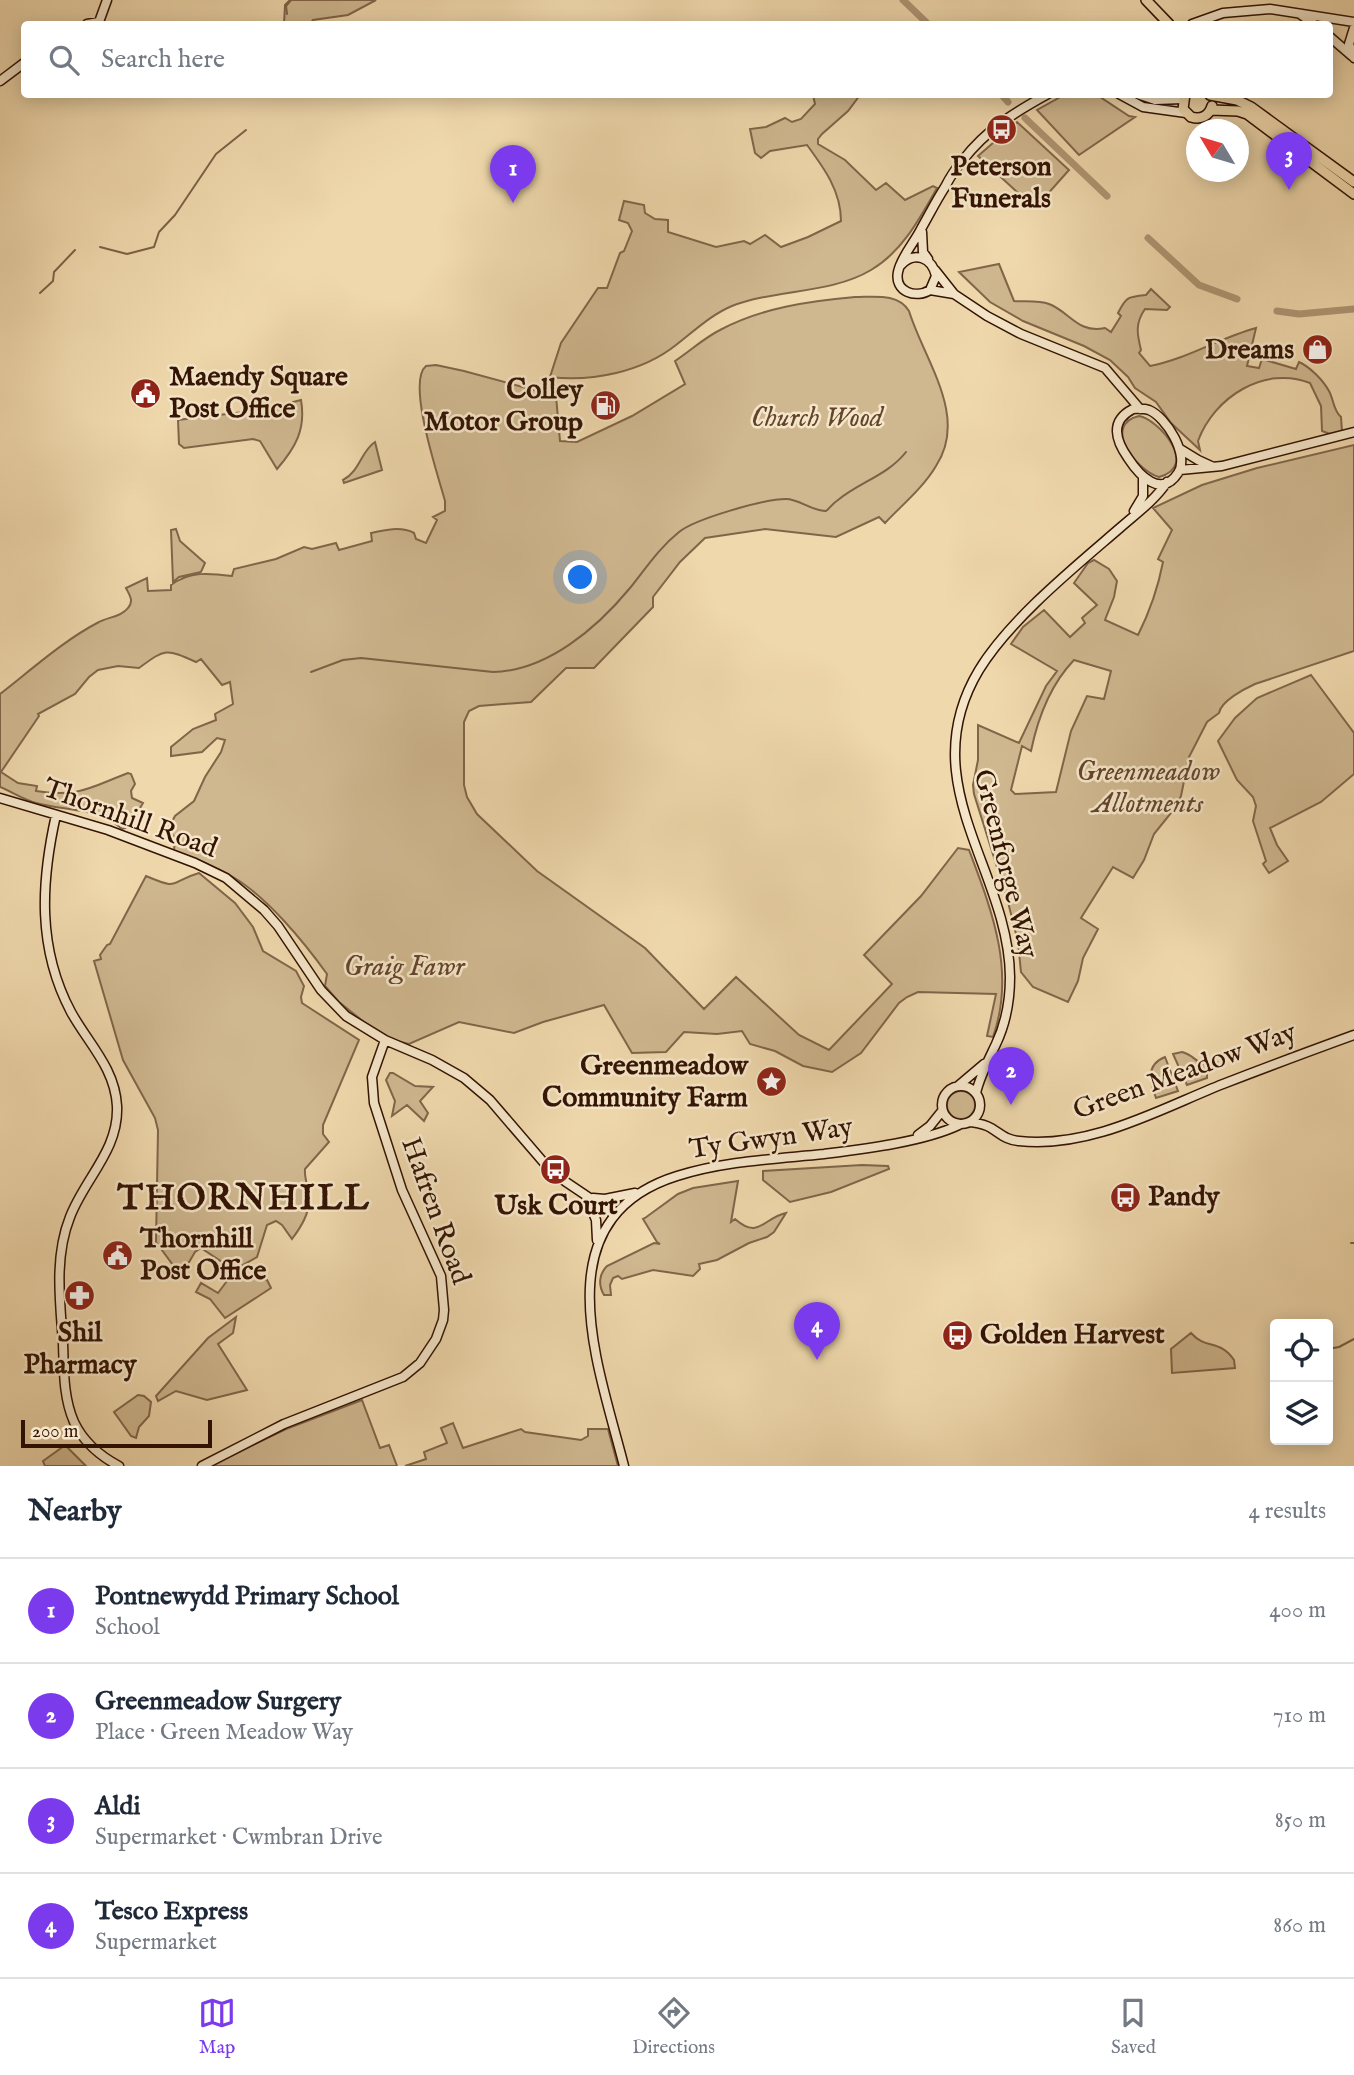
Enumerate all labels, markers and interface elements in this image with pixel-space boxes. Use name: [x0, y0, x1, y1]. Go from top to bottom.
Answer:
search box: [21, 21, 1333, 98]
icon: search: [45, 41, 83, 79]
text: Search here: [101, 43, 225, 76]
bus stop icon: Peterson Funerals: [984, 113, 1018, 147]
north arrow: [1186, 119, 1249, 182]
pin: 3: [1266, 132, 1312, 190]
pin: 1: [490, 145, 536, 203]
place label: Peterson Funerals: [950, 150, 1052, 217]
place label: Dreams: [1205, 333, 1294, 368]
shop icon: Dreams: [1300, 333, 1334, 367]
place label: Maendy Square Post Office: [169, 360, 348, 427]
place label: Colley Motor Group: [424, 373, 584, 440]
public building icon: Maendy Square Post Office: [129, 376, 163, 410]
fuel station icon: Colley Motor Group: [589, 389, 623, 423]
park label: Church Wood: [751, 401, 885, 436]
your location: [563, 560, 597, 594]
park label: Greenmeadow Allotments: [1076, 755, 1220, 822]
street label: Greenforge Way: [965, 766, 1045, 962]
street label: Thornhill Road: [38, 771, 222, 867]
park label: Graig Fawr: [343, 950, 466, 985]
street label: Green Meadow Way: [1069, 1015, 1302, 1129]
pin: 2: [988, 1047, 1034, 1105]
place label: Greenmeadow Community Farm: [542, 1049, 750, 1116]
place icon: Greenmeadow Community Farm: [754, 1065, 788, 1099]
street label: Ty Gwyn Way: [687, 1110, 855, 1168]
street label: Hafren Road: [392, 1133, 478, 1289]
bus stop icon: Usk Court: [539, 1152, 573, 1186]
district label: THORNHILL: [116, 1177, 371, 1222]
bus stop icon: Pandy: [1108, 1180, 1142, 1214]
place label: Pandy: [1148, 1180, 1221, 1215]
place label: Usk Court: [494, 1189, 618, 1224]
place label: Thornhill Post Office: [139, 1222, 266, 1289]
public building icon: Thornhill Post Office: [100, 1238, 134, 1272]
pharmacy icon: Shil Pharmacy: [63, 1279, 97, 1313]
pin: 4: [794, 1302, 840, 1360]
place label: Shil Pharmacy: [24, 1316, 138, 1383]
bus stop icon: Golden Harvest: [940, 1318, 974, 1352]
place label: Golden Harvest: [980, 1318, 1165, 1353]
map controls: [1270, 1319, 1333, 1445]
button: locate: [1270, 1319, 1333, 1382]
button: layers: [1270, 1382, 1333, 1445]
scale bar: [21, 1417, 212, 1449]
text: 200 m: [32, 1420, 78, 1444]
text: Nearby: [28, 1493, 121, 1531]
text: 4 results: [1248, 1497, 1326, 1526]
text: Pontnewydd Primary School: [95, 1580, 399, 1613]
text: 1: [47, 1596, 55, 1625]
text: 400 m: [1269, 1596, 1326, 1625]
text: School: [95, 1613, 160, 1642]
text: Greenmeadow Surgery: [95, 1685, 341, 1718]
text: 2: [46, 1701, 56, 1730]
text: 710 m: [1273, 1701, 1326, 1730]
text: Place · Green Meadow Way: [95, 1718, 353, 1747]
text: Aldi: [95, 1790, 140, 1823]
text: 3: [47, 1806, 55, 1835]
text: 850 m: [1275, 1806, 1326, 1835]
text: Supermarket · Cwmbran Drive: [95, 1823, 383, 1852]
text: Tesco Express: [95, 1895, 248, 1928]
text: 4: [45, 1911, 57, 1940]
text: 860 m: [1273, 1911, 1326, 1940]
text: Supermarket: [95, 1928, 217, 1957]
tab: Map: [198, 1994, 236, 2060]
tab: Directions: [632, 1994, 715, 2060]
tab: Saved: [1111, 1994, 1156, 2060]

